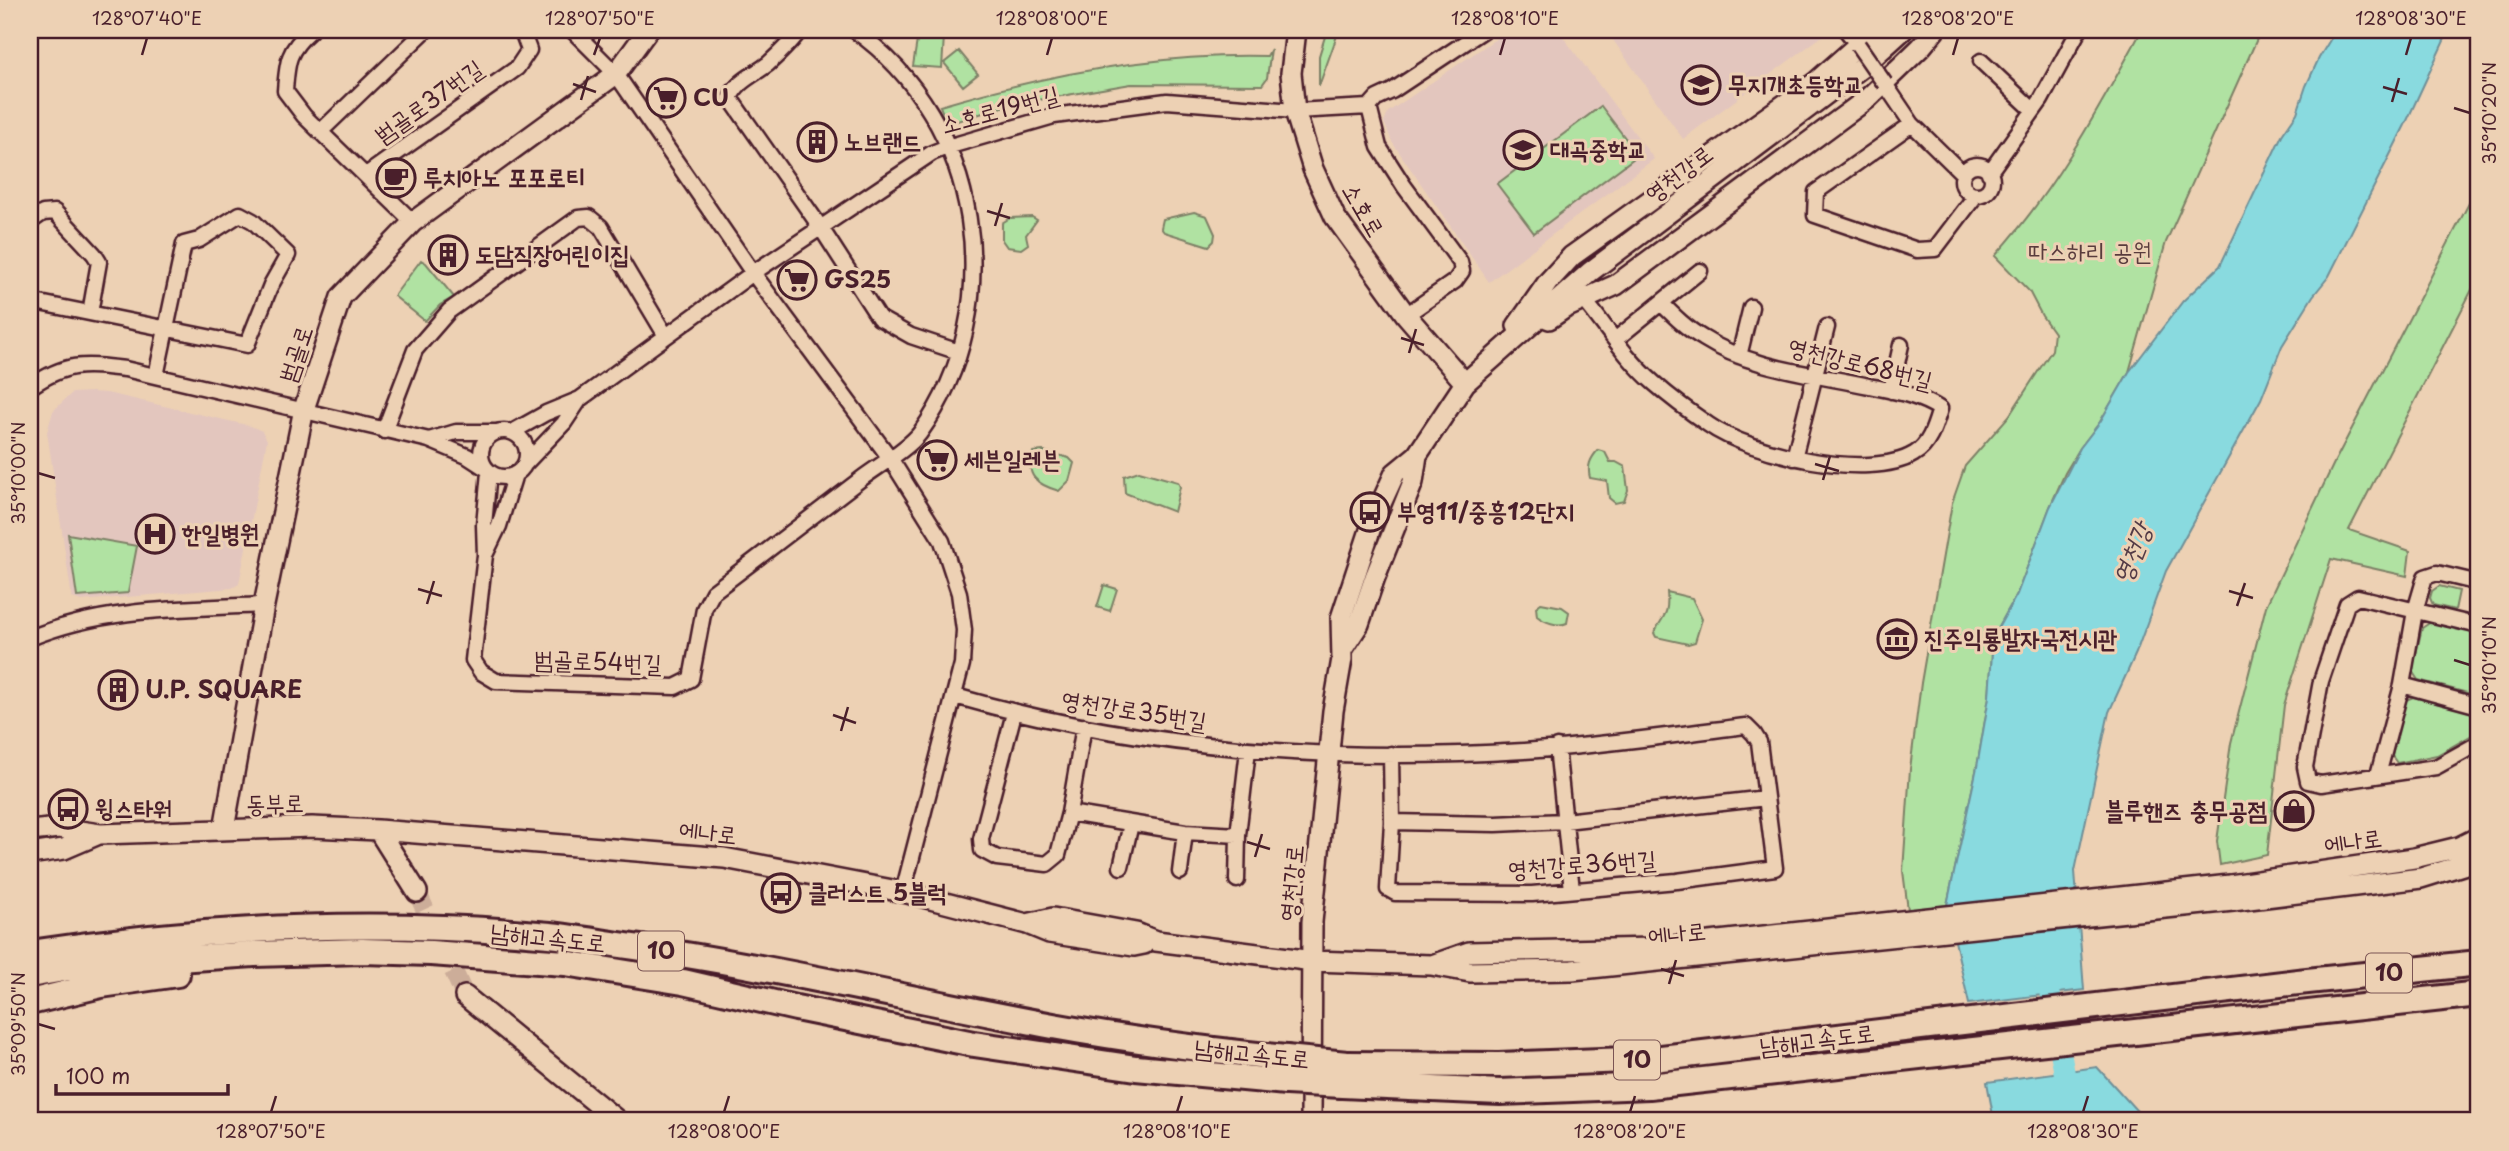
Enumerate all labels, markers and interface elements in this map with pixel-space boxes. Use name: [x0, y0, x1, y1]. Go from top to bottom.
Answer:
text: 128°07'40"E: [92, 4, 202, 31]
text: 128°07'50"E: [545, 4, 655, 31]
text: 128°08'00"E: [996, 4, 1108, 31]
text: 128°08'10"E: [1451, 4, 1559, 31]
text: 128°08'20"E: [1902, 4, 2014, 31]
text: 128°08'30"E: [2355, 4, 2467, 31]
street label: 범골로37번길: [366, 50, 490, 151]
text: 35°10'20"N: [2475, 62, 2502, 164]
school or university icon: 무지개초등학교: [1680, 64, 1722, 106]
place label: 무지개초등학교: [1728, 65, 1863, 101]
street label: 소호로19번길: [936, 75, 1063, 141]
supermarket icon: CU: [645, 77, 687, 119]
place label: CU: [693, 78, 729, 114]
building icon: 노브랜드: [796, 121, 838, 163]
place label: 노브랜드: [844, 122, 921, 158]
school or university icon: 대곡중학교: [1502, 129, 1544, 171]
place label: 대곡중학교: [1550, 130, 1647, 166]
street label: 영천강로: [1636, 135, 1719, 210]
cafe icon: 루치아노 포포로티: [375, 157, 417, 199]
place label: 루치아노 포포로티: [423, 158, 585, 194]
street label: 소호로: [1335, 175, 1395, 243]
park label: 따스하리 공원: [2028, 232, 2152, 268]
building icon: 도담직장어린이집: [427, 234, 469, 276]
place label: 도담직장어린이집: [475, 235, 630, 271]
supermarket icon: GS25: [776, 259, 818, 301]
place label: GS25: [824, 260, 891, 296]
street label: 범골로: [268, 320, 321, 387]
street label: 영천강로68번길: [1785, 327, 1936, 397]
text: 35°10'00"N: [4, 421, 31, 525]
supermarket icon: 세븐일레븐: [916, 439, 958, 481]
place label: 세븐일레븐: [963, 440, 1061, 476]
bus stop icon: 부영11/중흥12단지: [1349, 491, 1391, 533]
place label: 부영11/중흥12단지: [1397, 492, 1574, 528]
hospital icon: 한일병원: [134, 513, 176, 555]
water label: 영천강: [2101, 513, 2162, 589]
place label: 한일병원: [181, 514, 259, 550]
text: 35°10'10"N: [2475, 616, 2502, 714]
museum icon: 진주익룡발자국전시관: [1876, 618, 1918, 660]
place label: 진주익룡발자국전시관: [1924, 619, 2118, 655]
street label: 범골로54번길: [534, 640, 663, 680]
building icon: U.P. SQUARE: [97, 669, 139, 711]
place label: U.P. SQUARE: [145, 670, 303, 706]
street label: 영천강로35번길: [1059, 680, 1210, 738]
street label: 동부로: [246, 783, 304, 821]
bus stop icon: 윙스타워: [47, 788, 89, 830]
place label: 윙스타워: [95, 789, 172, 825]
shop icon: 블루핸즈 충무공점: [2273, 790, 2315, 832]
place label: 블루핸즈 충무공점: [2105, 791, 2267, 827]
street label: 에나로: [678, 810, 739, 852]
street label: 에나로: [2322, 818, 2384, 862]
street label: 영천강로36번길: [1507, 840, 1657, 886]
street label: 영천강로: [1269, 843, 1311, 923]
bus stop icon: 클러스트 5블럭: [760, 872, 802, 914]
place label: 클러스트 5블럭: [808, 873, 947, 909]
street label: 에나로: [1646, 911, 1707, 953]
street label: 남해고속도로: [489, 912, 608, 960]
road number: 10: [638, 932, 684, 970]
road number: 10: [2366, 954, 2412, 992]
text: 35°09'50"N: [4, 972, 31, 1076]
street label: 남해고속도로: [1757, 1013, 1876, 1063]
street label: 남해고속도로: [1193, 1028, 1312, 1076]
road number: 10: [1614, 1040, 1660, 1079]
scale bar: [56, 1053, 228, 1097]
text: 100 m: [66, 1059, 130, 1091]
text: 128°07'50"E: [216, 1117, 326, 1144]
text: 128°08'00"E: [668, 1117, 780, 1144]
text: 128°08'10"E: [1123, 1117, 1231, 1144]
text: 128°08'20"E: [1574, 1117, 1686, 1144]
text: 128°08'30"E: [2027, 1117, 2139, 1144]

